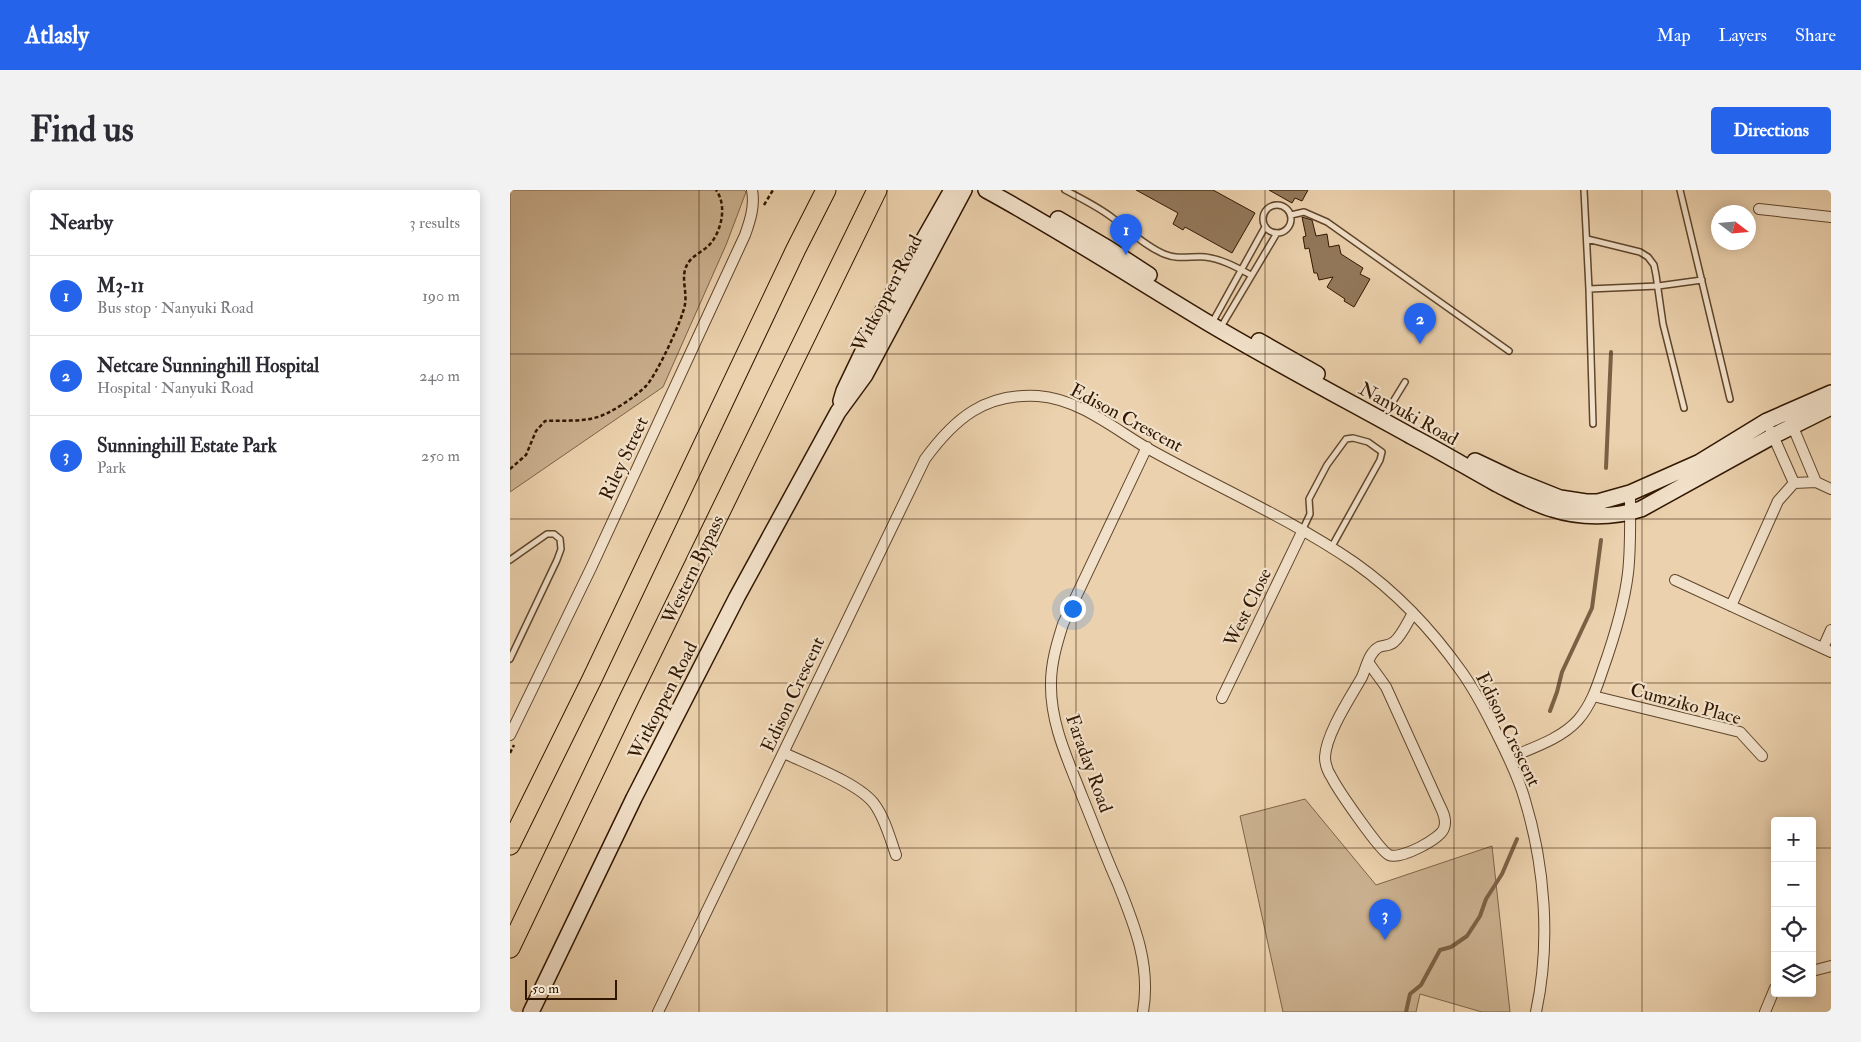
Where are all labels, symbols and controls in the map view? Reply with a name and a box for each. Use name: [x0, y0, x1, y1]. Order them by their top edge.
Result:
text: Atlasly: [25, 20, 89, 51]
text: Map: [1657, 24, 1691, 47]
text: Layers: [1719, 24, 1767, 47]
text: Share: [1795, 24, 1836, 47]
button: Directions: [1711, 107, 1831, 154]
text: Find us: [30, 108, 134, 152]
north arrow: [1711, 205, 1756, 250]
text: Nearby: [50, 209, 113, 236]
text: 3 results: [409, 213, 460, 233]
pin: 1: [1110, 214, 1142, 255]
street label: Witkoppen Road: [846, 230, 929, 357]
text: M3-11: [97, 274, 144, 298]
text: 1: [63, 286, 69, 306]
text: 190 m: [422, 286, 460, 306]
text: Bus stop · Nanyuki Road: [97, 298, 254, 318]
pin: 2: [1404, 303, 1436, 344]
text: Netcare Sunninghill Hospital: [97, 354, 319, 378]
text: 2: [62, 366, 70, 386]
text: 240 m: [419, 366, 460, 386]
street label: Nanyuki Road: [1355, 377, 1463, 451]
text: Hospital · Nanyuki Road: [97, 378, 254, 398]
street label: Edison Crescent: [1066, 378, 1187, 458]
street label: Riley Street: [594, 413, 654, 504]
text: Sunninghill Estate Park: [97, 434, 277, 458]
text: 3: [63, 446, 69, 466]
text: 250 m: [421, 446, 460, 466]
text: Park: [97, 458, 126, 478]
street label: Western Bypass: [656, 511, 730, 629]
street label: West Close: [1218, 564, 1277, 652]
your location: [1060, 596, 1086, 622]
street label: Edison Crescent: [756, 633, 830, 756]
street label: Witkoppen Road: [622, 637, 704, 765]
street label: Edison Crescent: [1470, 668, 1546, 791]
street label: Cumziko Place: [1628, 678, 1744, 730]
street label: Faraday Road: [1060, 711, 1118, 817]
map controls: [1771, 817, 1816, 997]
button: +: [1771, 817, 1816, 862]
button: −: [1771, 862, 1816, 907]
pin: 3: [1369, 899, 1401, 940]
button: locate: [1771, 907, 1816, 952]
button: layers: [1771, 952, 1816, 997]
scale bar: [525, 977, 618, 1000]
text: 50 m: [532, 980, 559, 997]

